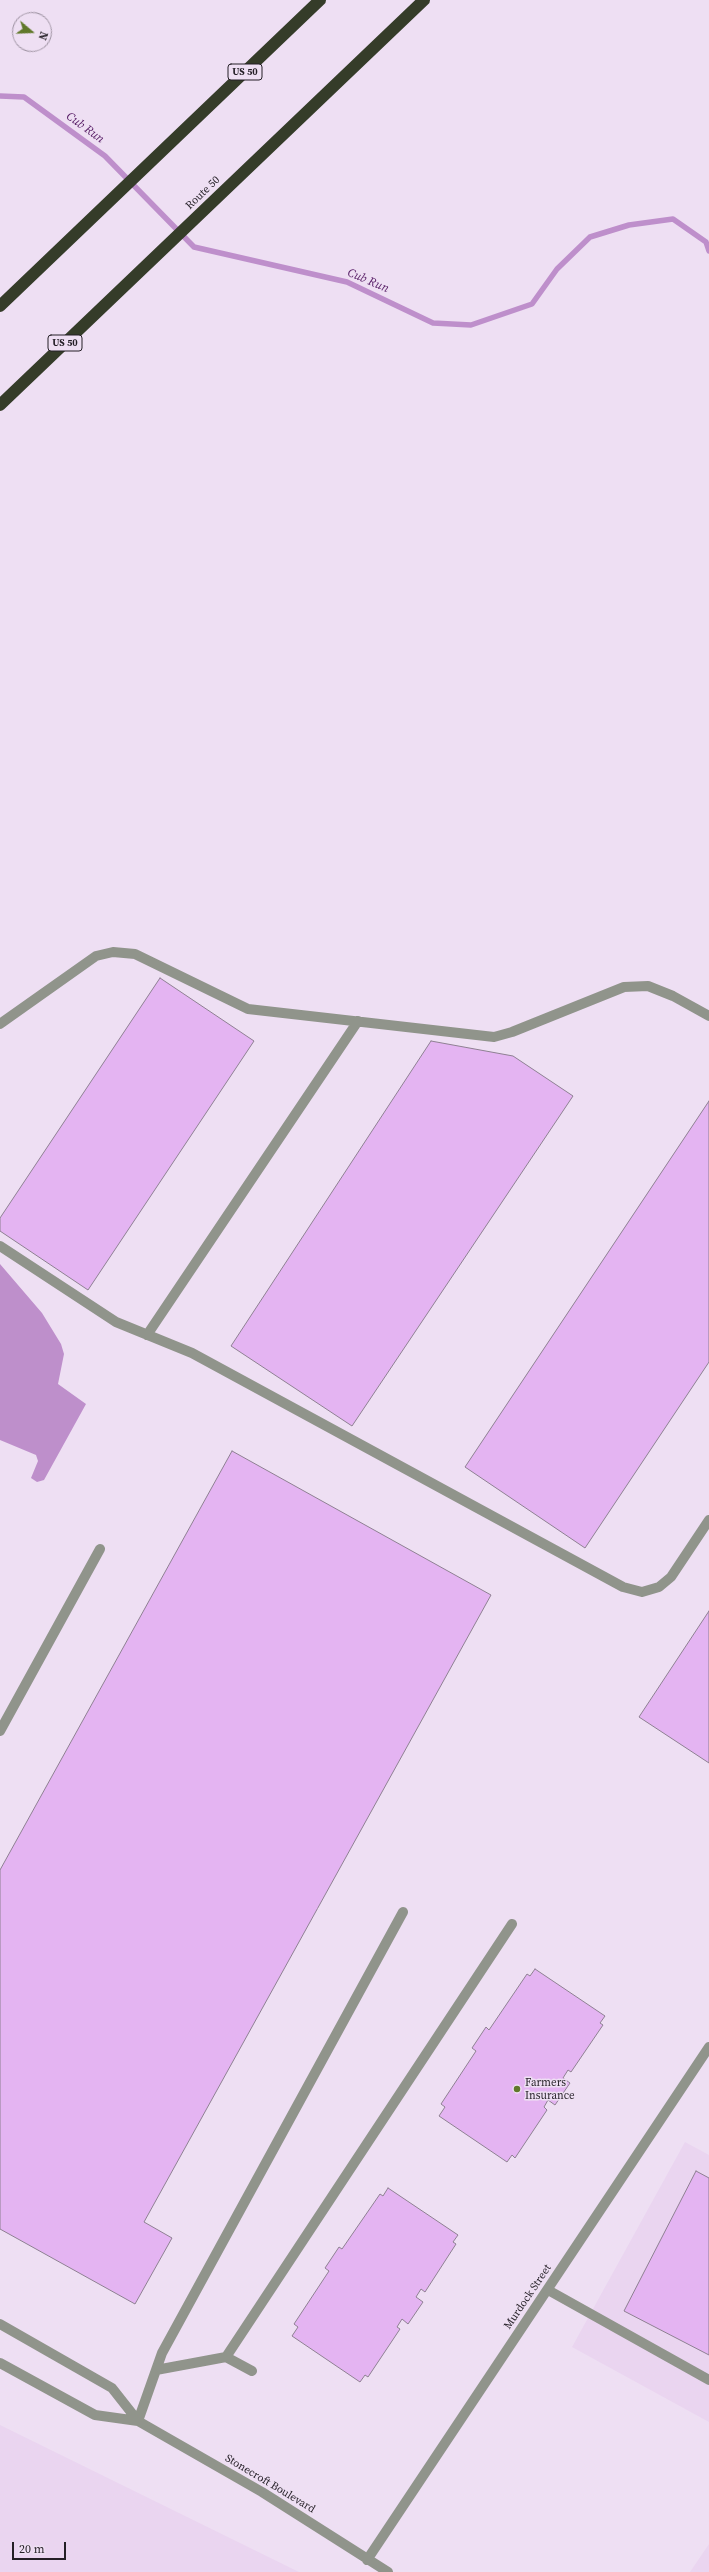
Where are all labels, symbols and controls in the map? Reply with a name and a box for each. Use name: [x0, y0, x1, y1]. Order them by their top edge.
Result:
north arrow: [12, 12, 52, 52]
text: N: [34, 30, 51, 42]
road number: US 50: [228, 64, 262, 80]
water label: Cub Run: [63, 109, 107, 147]
street label: Route 50: [183, 174, 223, 212]
water label: Cub Run: [345, 266, 391, 296]
road number: US 50: [48, 335, 82, 351]
place label: Farmers Insurance: [525, 2076, 575, 2102]
marker: Farmers Insurance: [512, 2084, 522, 2094]
street label: Murdock Street: [502, 2262, 554, 2332]
street label: Stonecroft Boulevard: [223, 2452, 317, 2516]
scale bar: [14, 2534, 68, 2560]
text: 20 m: [19, 2541, 45, 2557]

